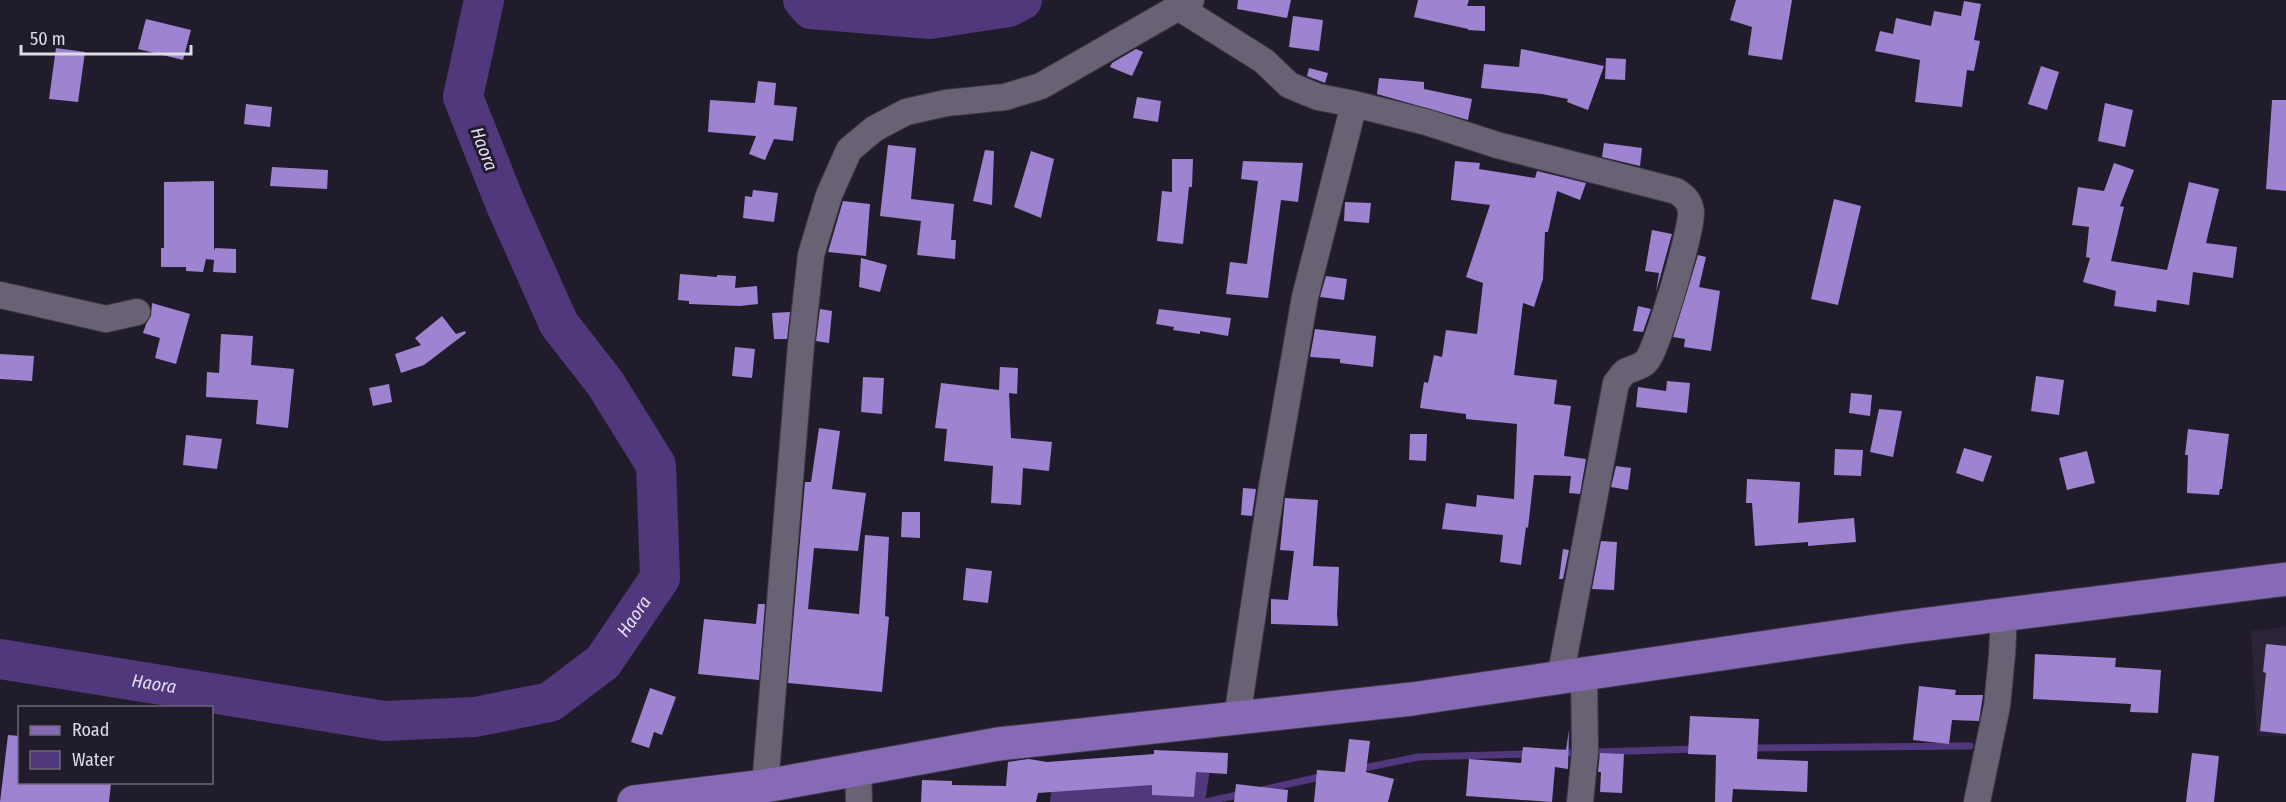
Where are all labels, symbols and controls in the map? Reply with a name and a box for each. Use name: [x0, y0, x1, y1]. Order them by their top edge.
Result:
scale bar: [21, 18, 190, 56]
text: 50 m: [30, 28, 66, 50]
water label: Haora: [466, 124, 502, 174]
water label: Haora: [612, 592, 656, 641]
water label: Haora: [130, 669, 178, 698]
legend: [18, 706, 213, 784]
text: Road: [72, 719, 109, 741]
text: Water: [72, 749, 115, 771]

